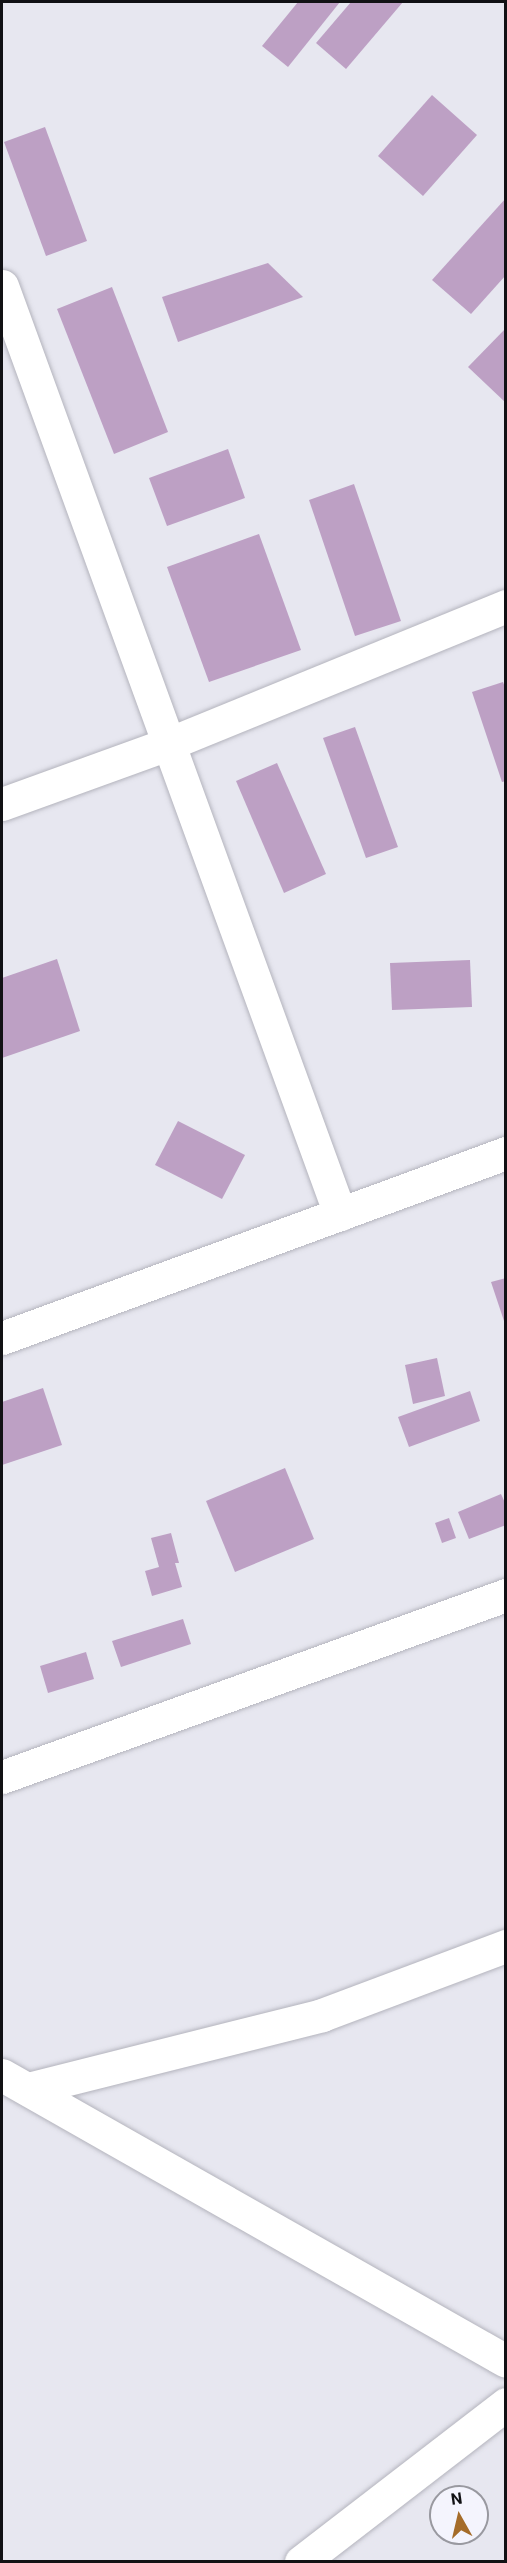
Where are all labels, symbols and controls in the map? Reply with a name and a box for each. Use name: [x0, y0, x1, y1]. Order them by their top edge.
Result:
north arrow: [429, 2485, 489, 2545]
text: N: [450, 2488, 464, 2509]

